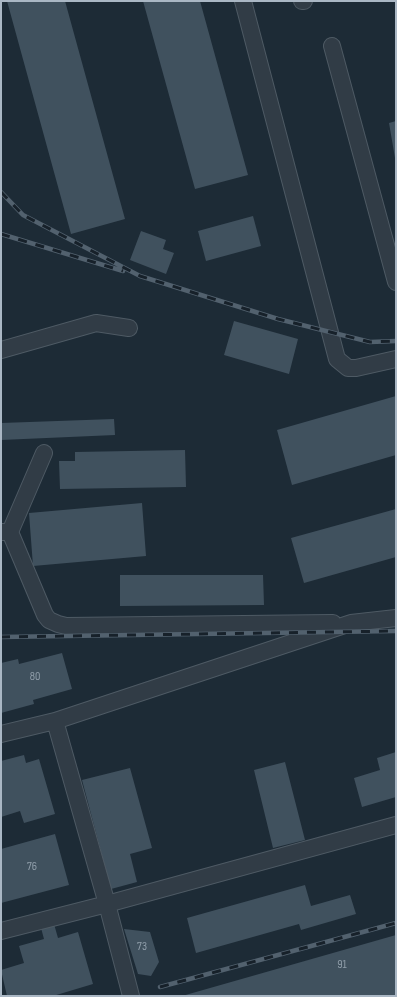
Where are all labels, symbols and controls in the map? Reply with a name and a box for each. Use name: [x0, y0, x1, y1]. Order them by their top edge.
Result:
house number: 80: [30, 670, 40, 684]
house number: 76: [27, 860, 37, 874]
house number: 73: [137, 940, 147, 954]
house number: 91: [337, 958, 347, 972]

